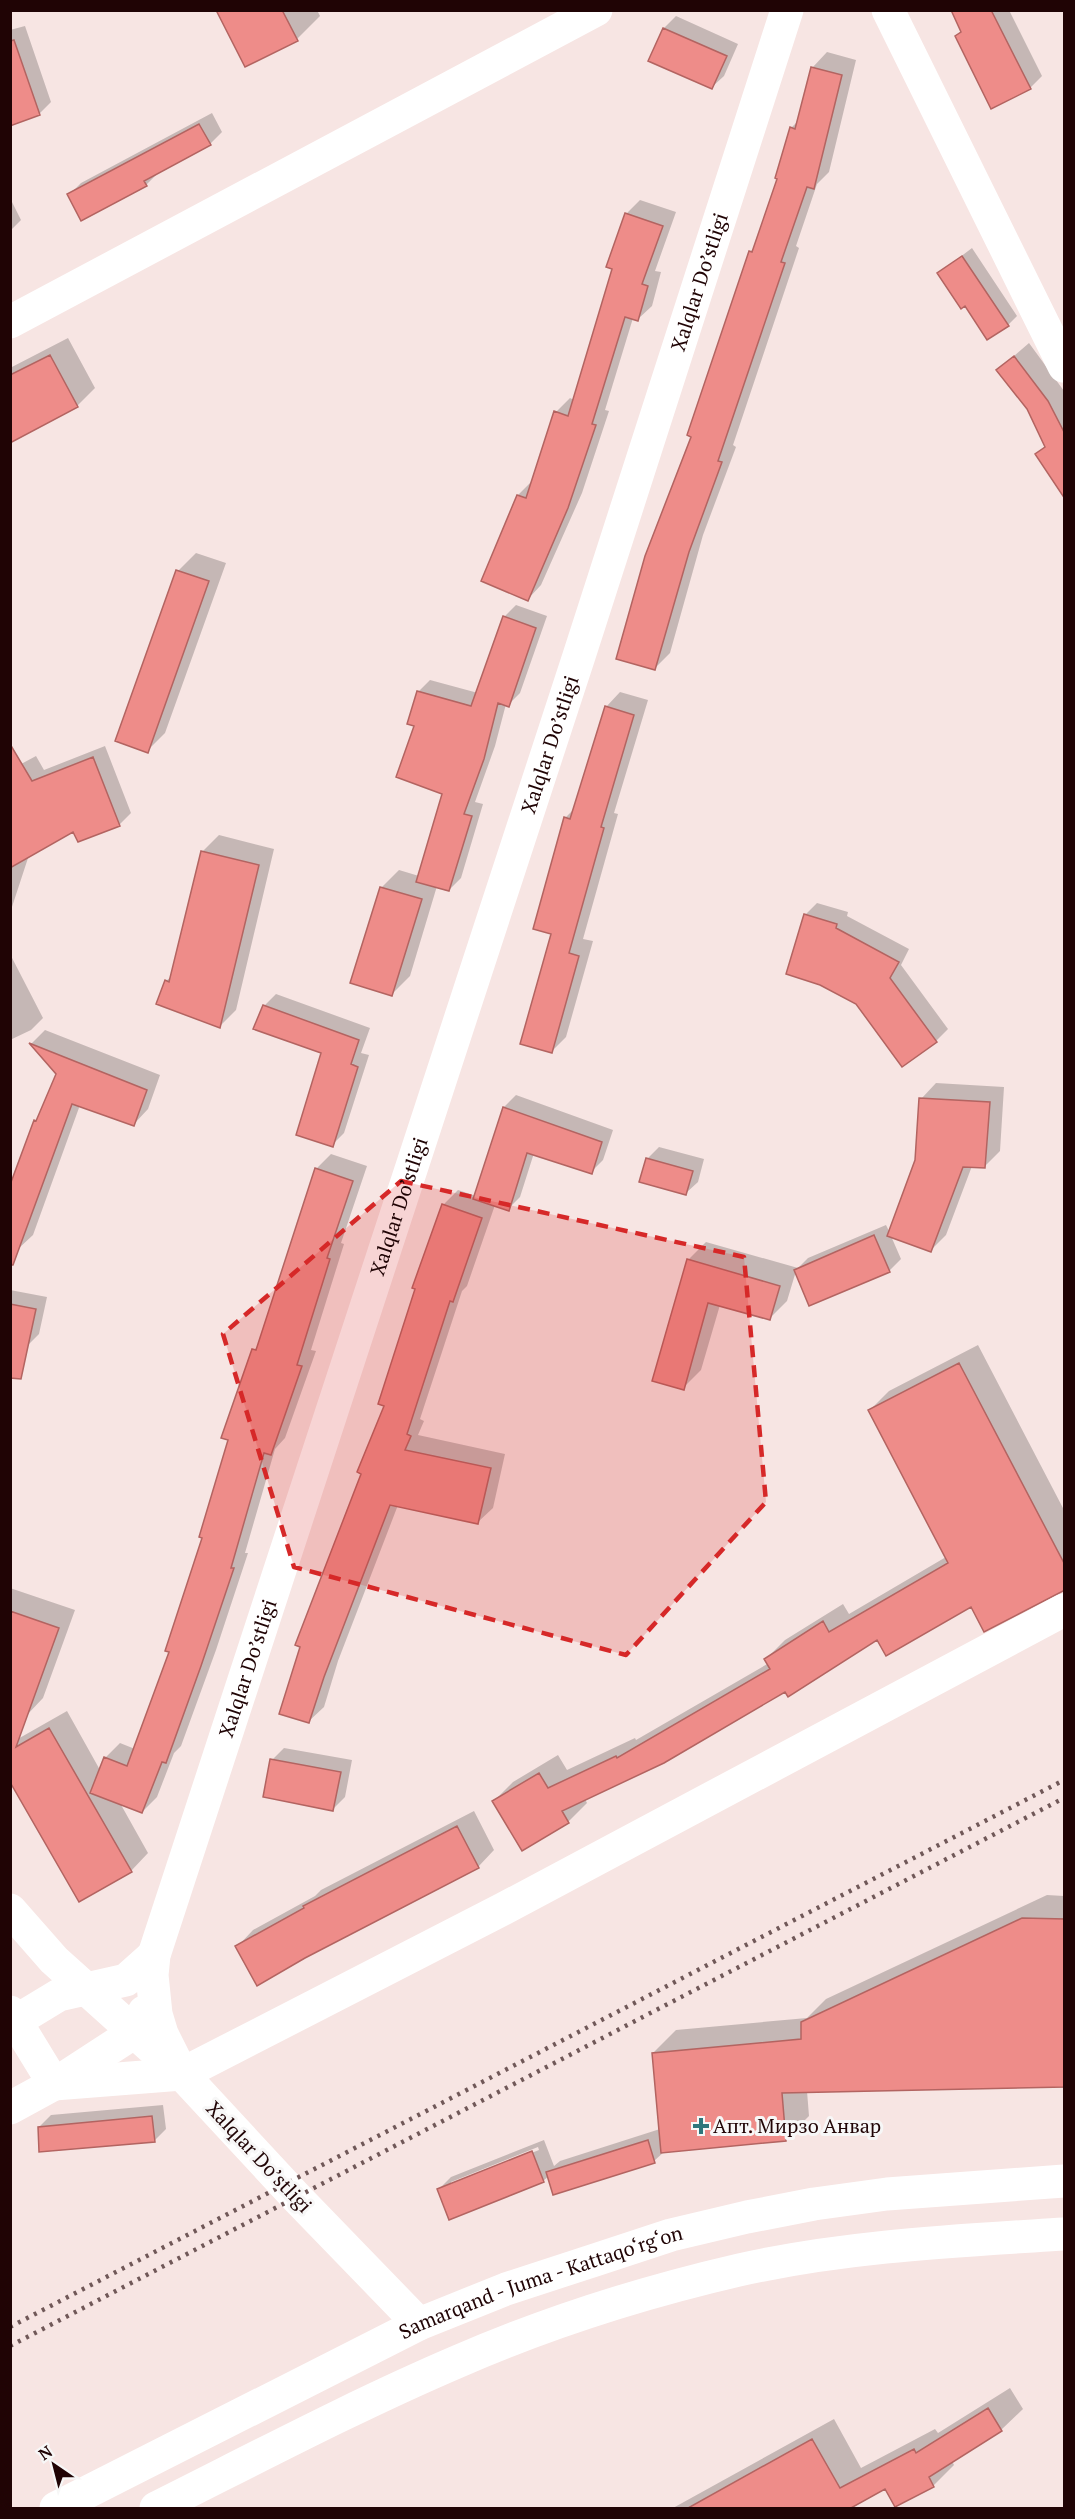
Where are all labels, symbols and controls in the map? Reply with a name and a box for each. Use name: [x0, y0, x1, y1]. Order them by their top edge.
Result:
street label: Xalqlar Do’stligi: [664, 209, 734, 354]
street label: Xalqlar Do’stligi: [514, 672, 585, 817]
street label: Xalqlar Do’stligi: [363, 1134, 434, 1279]
street label: Xalqlar Do’stligi: [212, 1596, 282, 1741]
street label: Xalqlar Do’stligi: [201, 2095, 318, 2218]
place label: Апт. Мирзо Анвар: [713, 2112, 881, 2139]
marker: Апт. Мирзо Анвар: [694, 2119, 708, 2133]
street label: Samarqand - Juma - Kattaqo‘rg‘on: [394, 2219, 685, 2345]
north arrow: [24, 2435, 84, 2495]
text: N: [34, 2440, 57, 2465]

